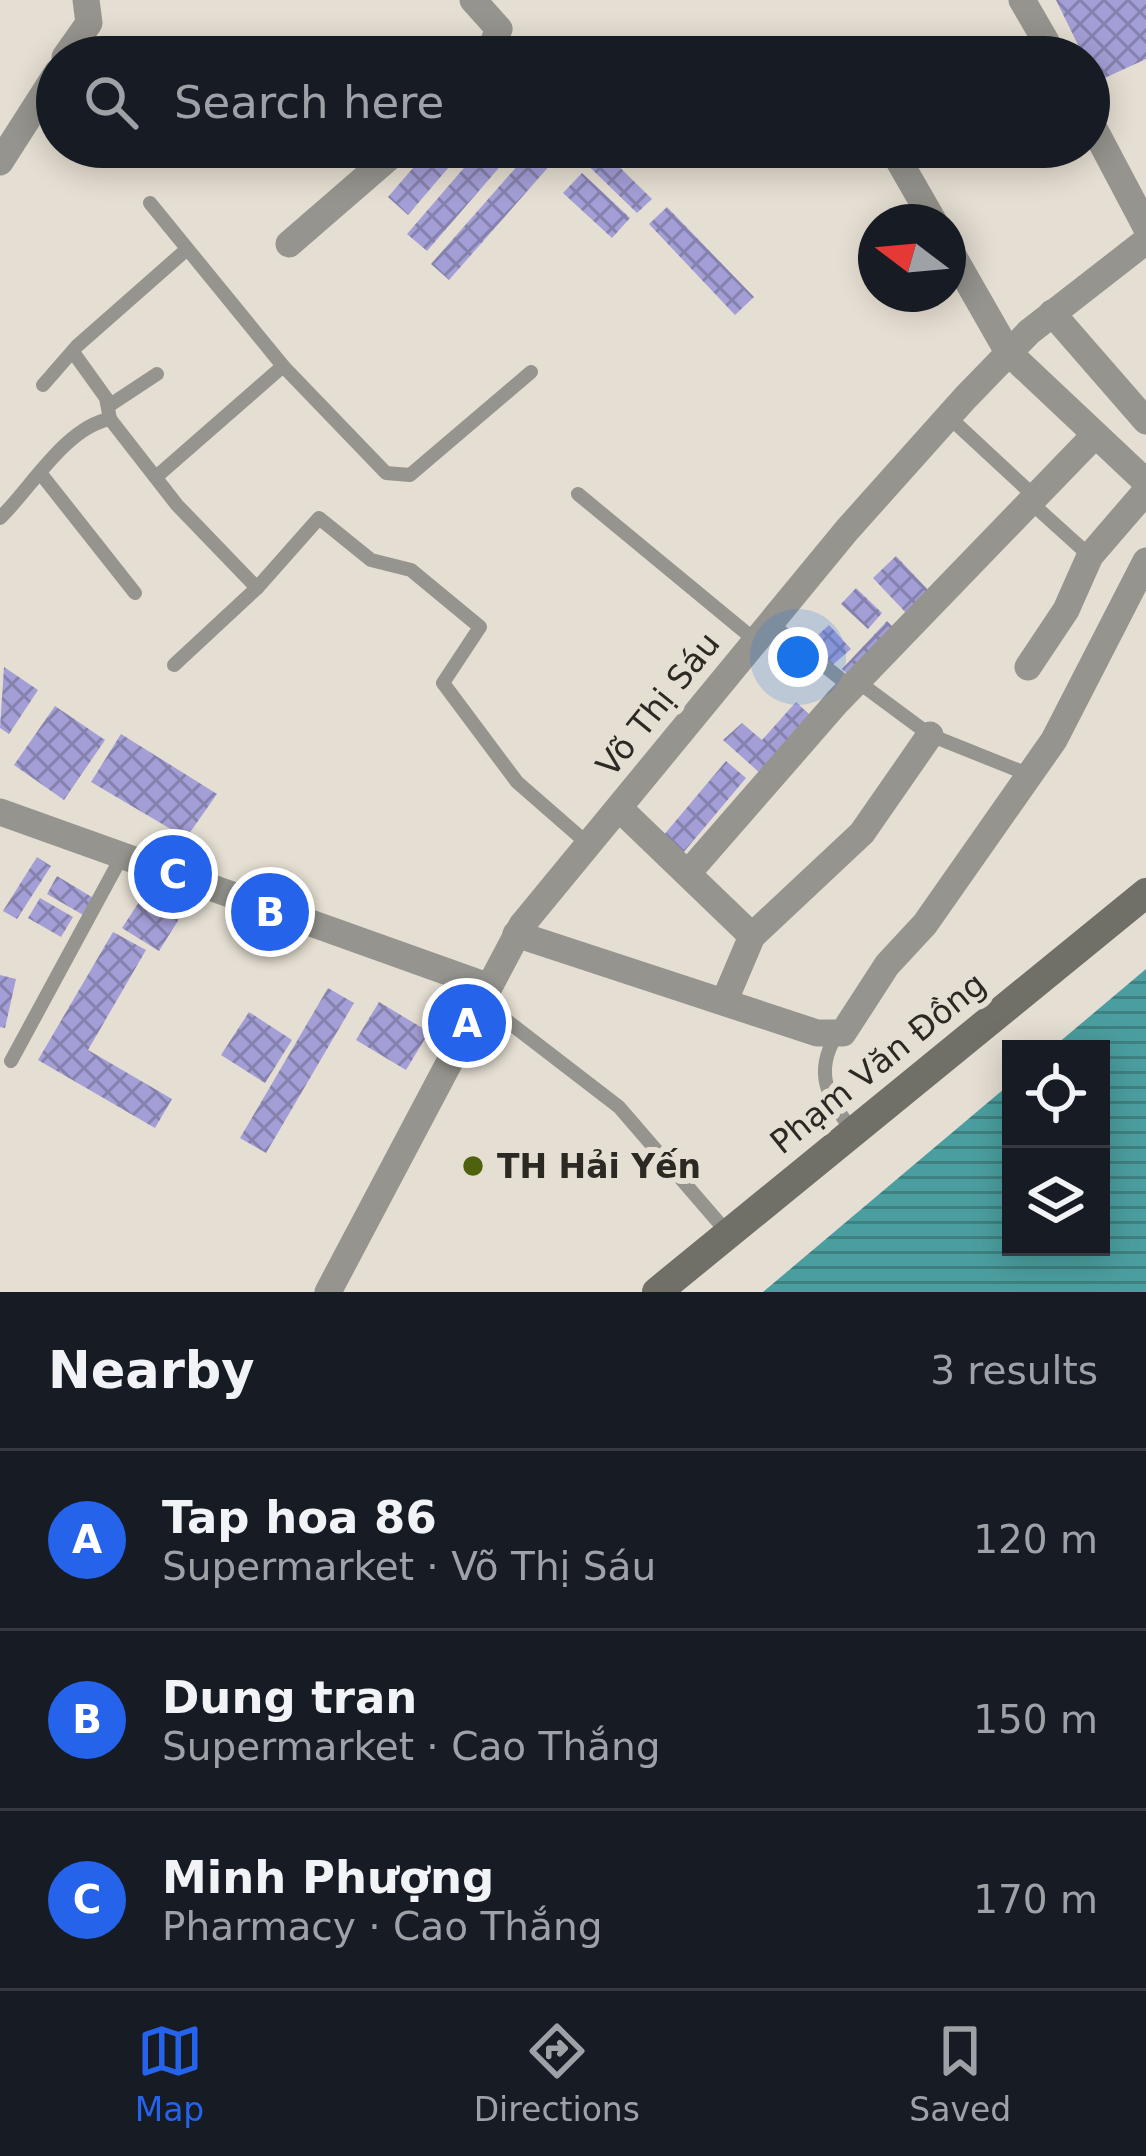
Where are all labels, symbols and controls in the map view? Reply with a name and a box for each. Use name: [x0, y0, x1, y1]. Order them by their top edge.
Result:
search box: [36, 36, 1110, 168]
icon: search: [78, 69, 144, 135]
text: Search here: [174, 76, 444, 129]
north arrow: [858, 204, 966, 312]
street label: Võ Thị Sáu: [588, 624, 728, 784]
your location: [768, 627, 828, 687]
pin: C: [134, 829, 212, 919]
pin: B: [231, 867, 309, 957]
street label: Phạm Văn Đồng: [763, 964, 993, 1162]
pin: A: [428, 978, 506, 1068]
map controls: [1002, 1040, 1110, 1256]
button: locate: [1002, 1040, 1110, 1148]
place label: TH Hải Yến: [497, 1147, 701, 1186]
button: layers: [1002, 1148, 1110, 1256]
marker: TH Hải Yến: [460, 1153, 486, 1179]
text: Nearby: [48, 1341, 255, 1400]
text: 3 results: [930, 1348, 1098, 1393]
text: Tap hoa 86: [162, 1491, 437, 1544]
text: A: [72, 1517, 102, 1562]
text: 120 m: [973, 1517, 1098, 1562]
text: Supermarket · Võ Thị Sáu: [162, 1544, 656, 1589]
text: Dung tran: [162, 1671, 417, 1724]
text: B: [72, 1697, 102, 1742]
text: 150 m: [973, 1697, 1098, 1742]
text: Supermarket · Cao Thắng: [162, 1724, 660, 1769]
text: Minh Phượng: [162, 1851, 494, 1904]
text: C: [73, 1877, 101, 1922]
text: 170 m: [973, 1877, 1098, 1922]
text: Pharmacy · Cao Thắng: [162, 1904, 602, 1949]
tab: Map: [135, 2018, 204, 2129]
tab: Directions: [474, 2018, 640, 2129]
tab: Saved: [909, 2018, 1011, 2129]

